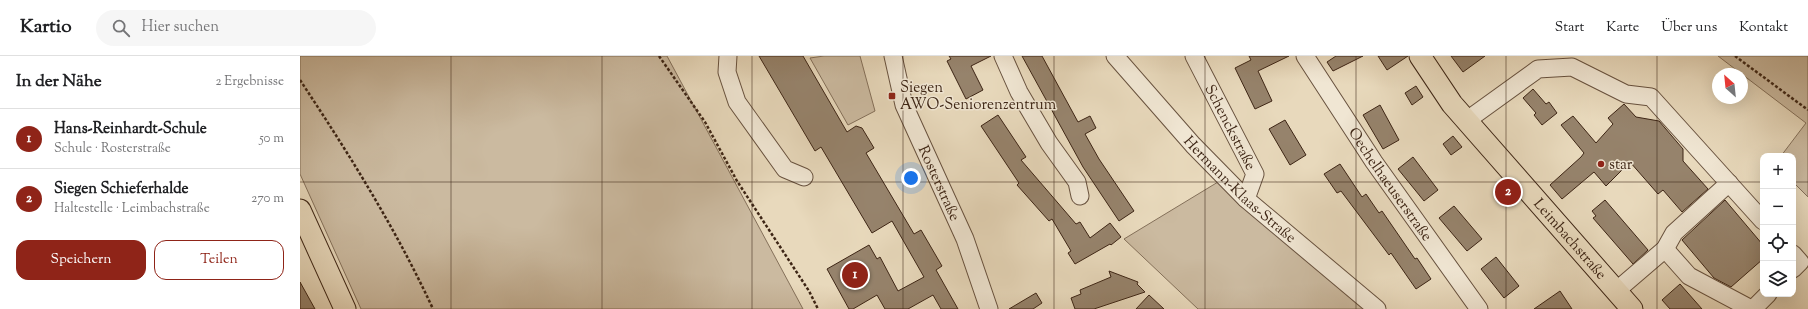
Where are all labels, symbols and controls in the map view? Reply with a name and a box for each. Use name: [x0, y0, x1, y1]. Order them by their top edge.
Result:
search box: [96, 10, 376, 46]
text: Kartio: [20, 14, 72, 41]
icon: search: [110, 17, 132, 39]
text: Hier suchen: [142, 17, 219, 38]
text: Start: [1555, 18, 1584, 38]
text: Karte: [1606, 18, 1639, 38]
text: Über uns: [1661, 18, 1717, 38]
text: Kontakt: [1739, 18, 1788, 38]
north arrow: [1712, 68, 1748, 104]
text: In der Nähe: [16, 70, 102, 94]
text: 2 Ergebnisse: [215, 73, 284, 91]
place label: Siegen AWO-Seniorenzentrum: [900, 78, 1057, 116]
street label: Schenckstraße: [1199, 81, 1260, 174]
marker: Siegen AWO-Seniorenzentrum: [887, 91, 897, 101]
text: Hans-Reinhardt-Schule: [54, 119, 207, 140]
street label: Oechelhaeuserstraße: [1342, 124, 1436, 246]
text: 1: [27, 130, 31, 148]
text: 50 m: [259, 130, 284, 148]
street label: Hermann-Klaas-Straße: [1178, 132, 1300, 249]
text: Schule · Rosterstraße: [54, 140, 171, 158]
street label: Rosterstraße: [912, 143, 964, 225]
map controls: [1760, 153, 1796, 297]
button: +: [1760, 153, 1796, 189]
place label: star: [1609, 155, 1633, 176]
marker: star: [1596, 159, 1606, 169]
your location: [901, 168, 921, 188]
pin: 2: [1495, 177, 1521, 207]
text: Siegen Schieferhalde: [54, 179, 189, 200]
button: −: [1760, 189, 1796, 225]
text: 2: [26, 190, 32, 208]
text: 270 m: [251, 190, 284, 208]
street label: Leimbachstraße: [1528, 195, 1611, 285]
text: Haltestelle · Leimbachstraße: [54, 200, 210, 218]
button: locate: [1760, 225, 1796, 261]
button: Speichern: [16, 240, 146, 280]
button: Teilen: [154, 240, 284, 280]
pin: 1: [842, 260, 868, 290]
button: layers: [1760, 261, 1796, 297]

